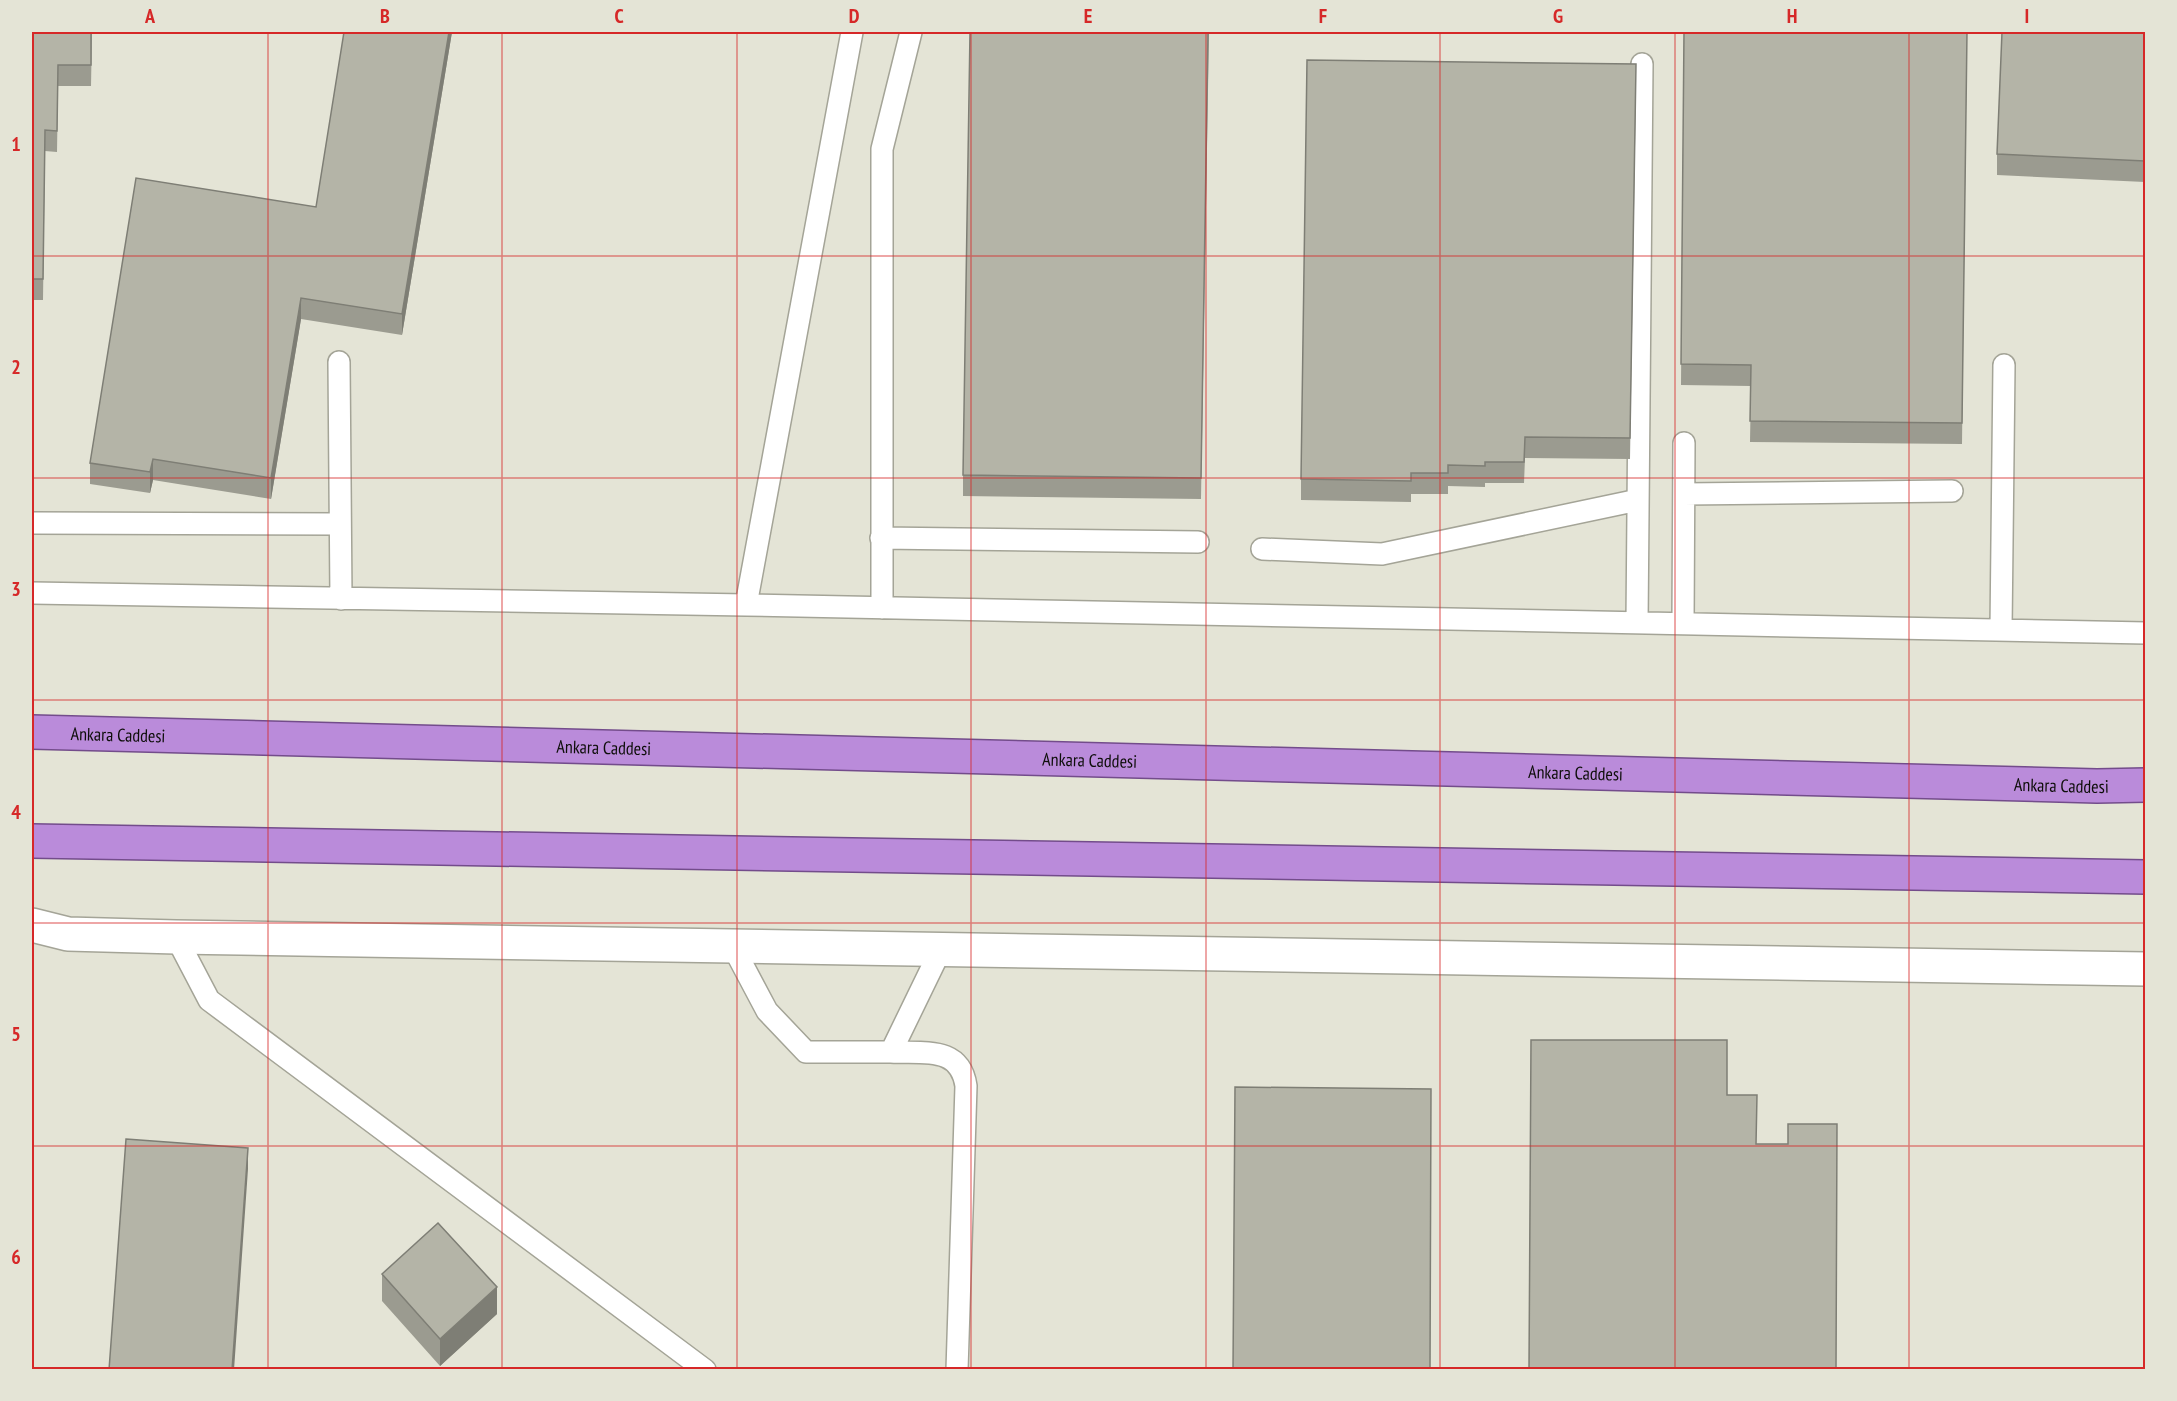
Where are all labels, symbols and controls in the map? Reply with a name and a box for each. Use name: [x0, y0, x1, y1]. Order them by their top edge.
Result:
text: A: [144, 3, 156, 29]
text: B: [380, 3, 390, 29]
text: C: [614, 3, 624, 29]
text: D: [849, 3, 860, 29]
text: E: [1084, 3, 1092, 29]
text: F: [1319, 3, 1327, 29]
text: G: [1553, 3, 1563, 29]
text: H: [1787, 3, 1797, 29]
text: I: [2025, 3, 2029, 29]
text: 1: [11, 131, 21, 157]
text: 2: [11, 354, 21, 380]
text: 3: [11, 576, 21, 602]
street label: Ankara Caddesi: [70, 722, 166, 747]
street label: Ankara Caddesi: [556, 734, 652, 760]
street label: Ankara Caddesi: [1042, 747, 1137, 772]
street label: Ankara Caddesi: [1528, 760, 1623, 785]
street label: Ankara Caddesi: [2014, 772, 2109, 798]
text: 4: [11, 799, 21, 825]
text: 5: [11, 1021, 21, 1047]
text: 6: [11, 1244, 21, 1270]

